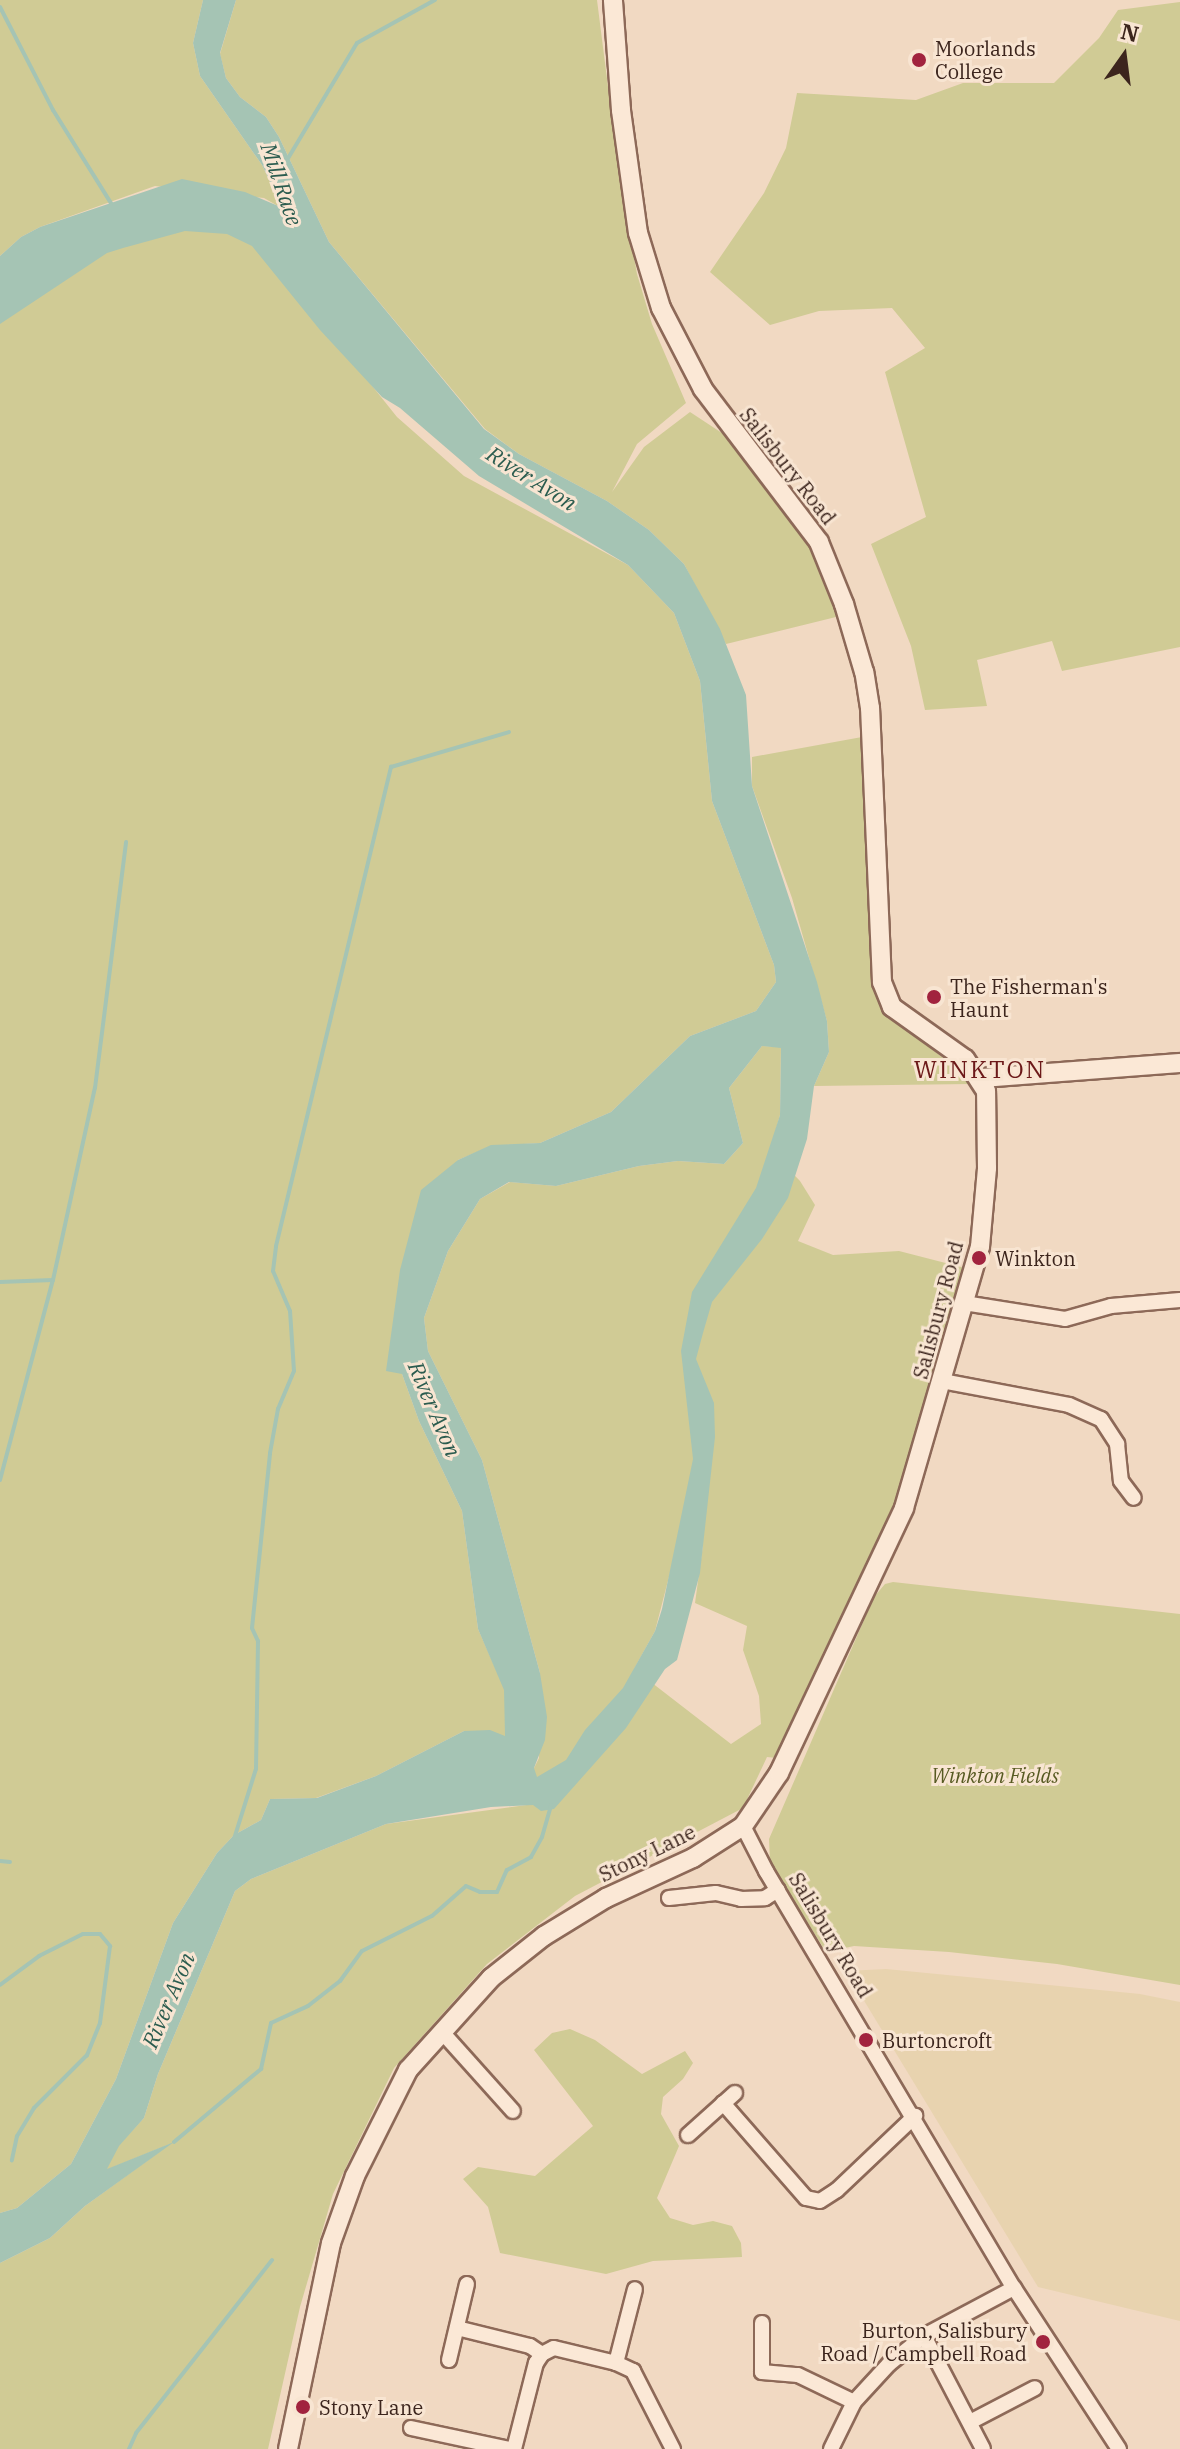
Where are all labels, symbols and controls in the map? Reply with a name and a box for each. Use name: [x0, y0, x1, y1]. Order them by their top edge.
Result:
north arrow: [1084, 16, 1164, 96]
text: N: [1118, 16, 1142, 48]
place label: Moorlands College: [935, 36, 1036, 83]
marker: Moorlands College: [910, 51, 928, 69]
water label: Mill Race: [256, 139, 308, 229]
street label: Salisbury Road: [735, 403, 841, 529]
water label: River Avon: [482, 440, 582, 516]
place label: The Fisherman's Haunt: [950, 974, 1108, 1021]
marker: The Fisherman's Haunt: [925, 988, 943, 1006]
district label: WINKTON: [914, 1056, 1046, 1084]
street label: Salisbury Road: [908, 1239, 968, 1381]
place label: Winkton: [995, 1246, 1076, 1270]
marker: Winkton: [970, 1249, 988, 1267]
water label: River Avon: [403, 1357, 467, 1461]
park label: Winkton Fields: [931, 1763, 1059, 1787]
street label: Stony Lane: [595, 1819, 699, 1887]
street label: Salisbury Road: [784, 1868, 878, 2002]
water label: River Avon: [136, 1948, 200, 2052]
place label: Burtoncroft: [882, 2028, 992, 2052]
marker: Burtoncroft: [857, 2031, 875, 2049]
place label: Burton, Salisbury Road / Campbell Road: [820, 2318, 1027, 2365]
marker: Burton, Salisbury Road / Campbell Road: [1034, 2333, 1052, 2351]
place label: Stony Lane: [319, 2395, 423, 2419]
marker: Stony Lane: [294, 2398, 312, 2416]

